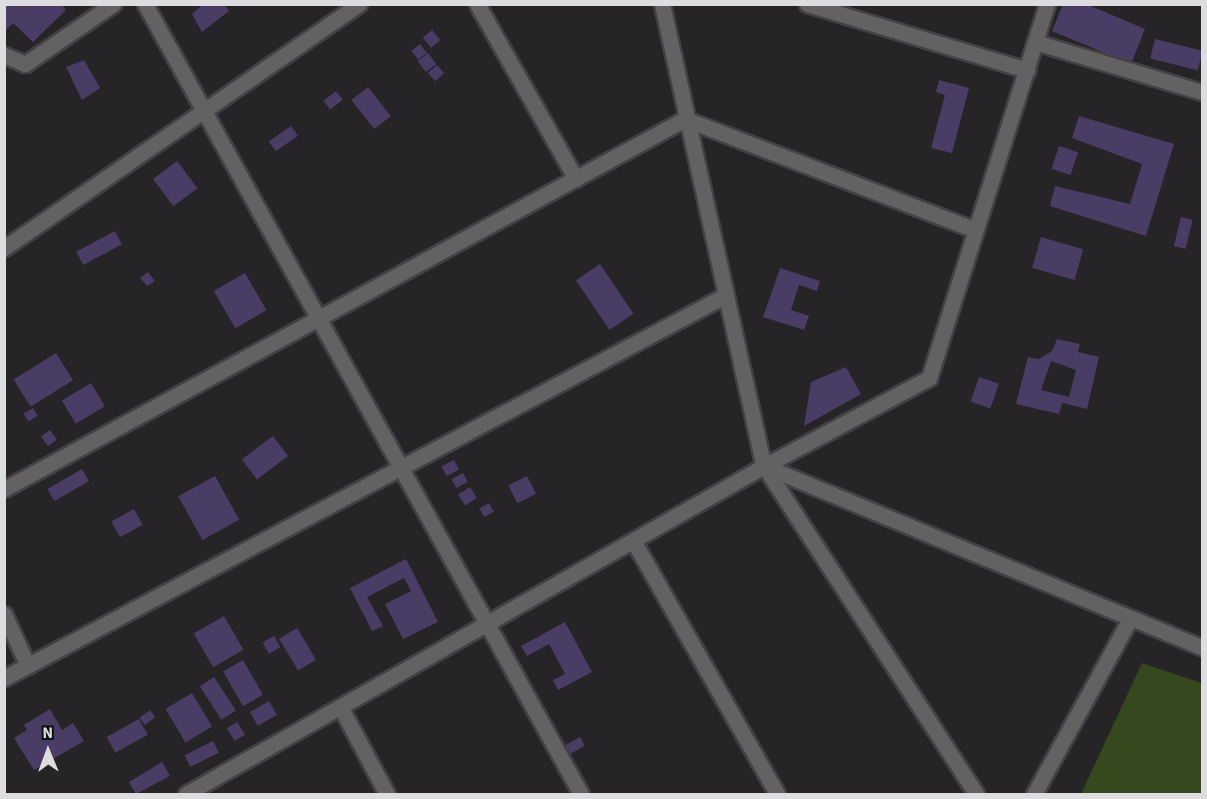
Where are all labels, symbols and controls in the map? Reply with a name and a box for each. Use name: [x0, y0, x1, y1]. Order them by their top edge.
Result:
north arrow: [18, 721, 78, 781]
text: N: [42, 722, 53, 744]

